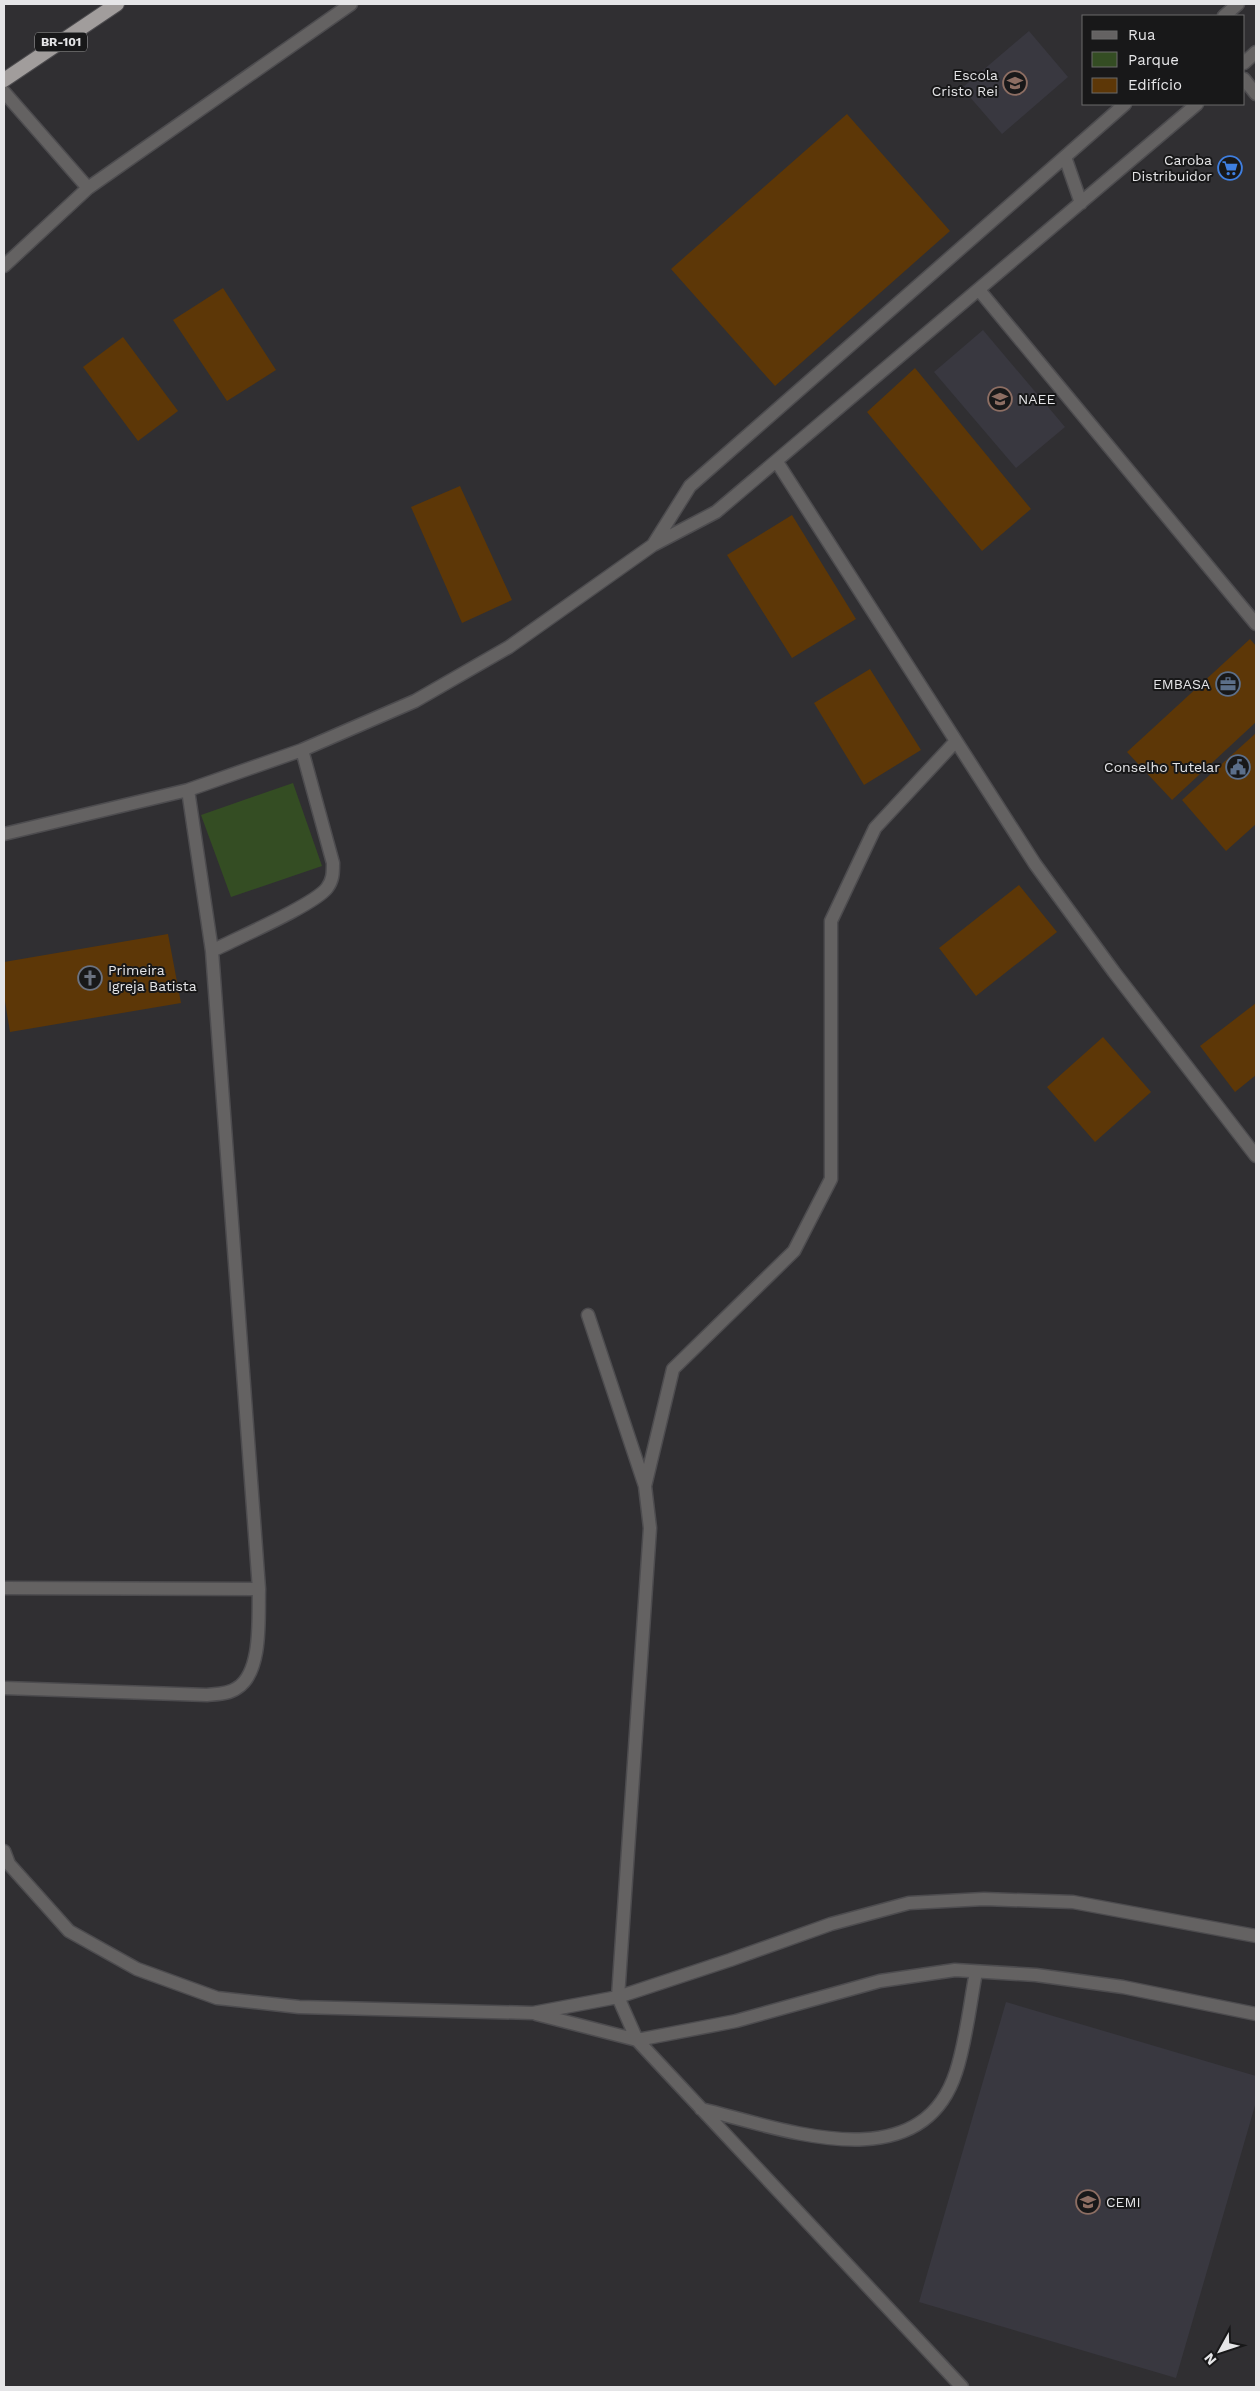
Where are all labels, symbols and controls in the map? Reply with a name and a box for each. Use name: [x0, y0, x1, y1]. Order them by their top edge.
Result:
legend: [1082, 15, 1245, 105]
text: Rua: [1128, 26, 1156, 44]
road number: BR-101: [35, 32, 87, 52]
text: Parque: [1128, 51, 1179, 69]
place label: Escola Cristo Rei: [932, 67, 998, 99]
school or university icon: Escola Cristo Rei: [1002, 70, 1028, 96]
text: Edifício: [1128, 76, 1182, 94]
place label: Caroba Distribuidor: [1132, 152, 1212, 184]
supermarket icon: Caroba Distribuidor: [1217, 155, 1243, 181]
school or university icon: NAEE: [987, 386, 1013, 412]
place label: NAEE: [1018, 391, 1055, 407]
office icon: EMBASA: [1215, 671, 1241, 697]
place label: EMBASA: [1153, 676, 1210, 692]
public building icon: Conselho Tutelar: [1225, 754, 1251, 780]
place label: Conselho Tutelar: [1104, 759, 1220, 775]
place label: Primeira Igreja Batista: [108, 962, 197, 994]
church icon: Primeira Igreja Batista: [77, 965, 103, 991]
school or university icon: CEMI: [1075, 2189, 1101, 2215]
place label: CEMI: [1106, 2194, 1141, 2210]
north arrow: [1195, 2326, 1245, 2376]
text: N: [1201, 2350, 1220, 2368]

